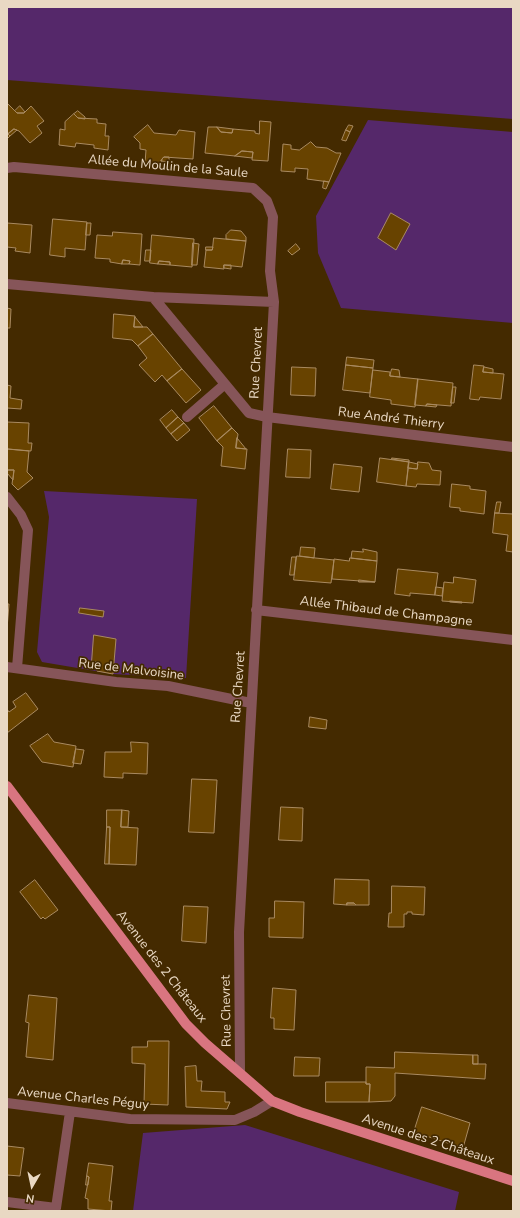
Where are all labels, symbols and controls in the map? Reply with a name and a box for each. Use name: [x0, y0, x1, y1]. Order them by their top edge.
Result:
street label: Allée du Moulin de la Saule: [87, 152, 249, 182]
street label: Rue Chevret: [247, 327, 267, 399]
street label: Rue André Thierry: [337, 405, 445, 433]
street label: Allée Thibaud de Champagne: [299, 594, 473, 630]
street label: Rue Chevret: [229, 651, 249, 723]
street label: Rue de Malvoisine: [77, 656, 185, 684]
street label: Avenue des 2 Châteaux: [112, 908, 210, 1026]
street label: Rue Chevret: [219, 975, 235, 1047]
street label: Avenue Charles Péguy: [17, 1084, 149, 1114]
street label: Avenue des 2 Châteaux: [360, 1111, 496, 1169]
north arrow: [12, 1166, 52, 1206]
text: N: [25, 1190, 35, 1206]

